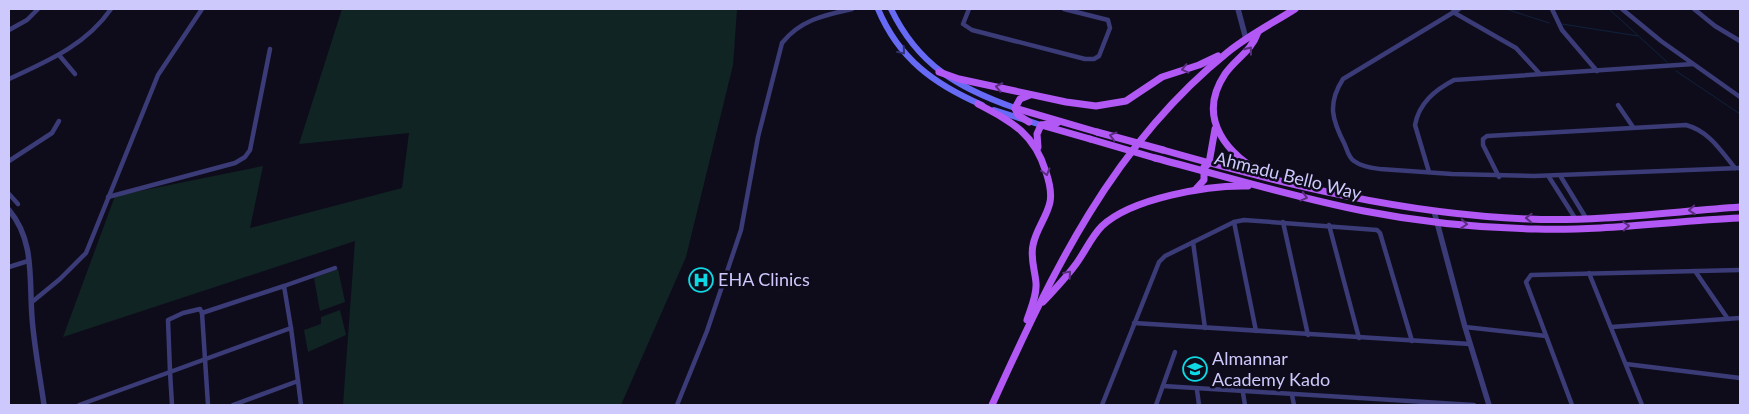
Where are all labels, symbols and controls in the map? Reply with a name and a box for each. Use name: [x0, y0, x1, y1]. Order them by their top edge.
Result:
one-way arrow: [896, 45, 905, 54]
one-way arrow: [1243, 46, 1252, 56]
one-way arrow: [1181, 63, 1190, 74]
one-way arrow: [994, 83, 1003, 93]
one-way arrow: [1109, 132, 1117, 142]
street label: Ahmadu Bello Way: [1213, 146, 1365, 204]
one-way arrow: [1041, 168, 1051, 176]
one-way arrow: [1300, 191, 1309, 202]
one-way arrow: [1687, 205, 1695, 216]
one-way arrow: [1525, 213, 1533, 224]
one-way arrow: [1460, 218, 1468, 229]
one-way arrow: [1623, 221, 1631, 232]
hospital icon: EHA Clinics: [688, 267, 714, 293]
place label: EHA Clinics: [718, 268, 810, 290]
one-way arrow: [1062, 270, 1071, 279]
place label: Almannar Academy Kado: [1212, 347, 1330, 390]
school or university icon: Almannar Academy Kado: [1182, 356, 1208, 382]

